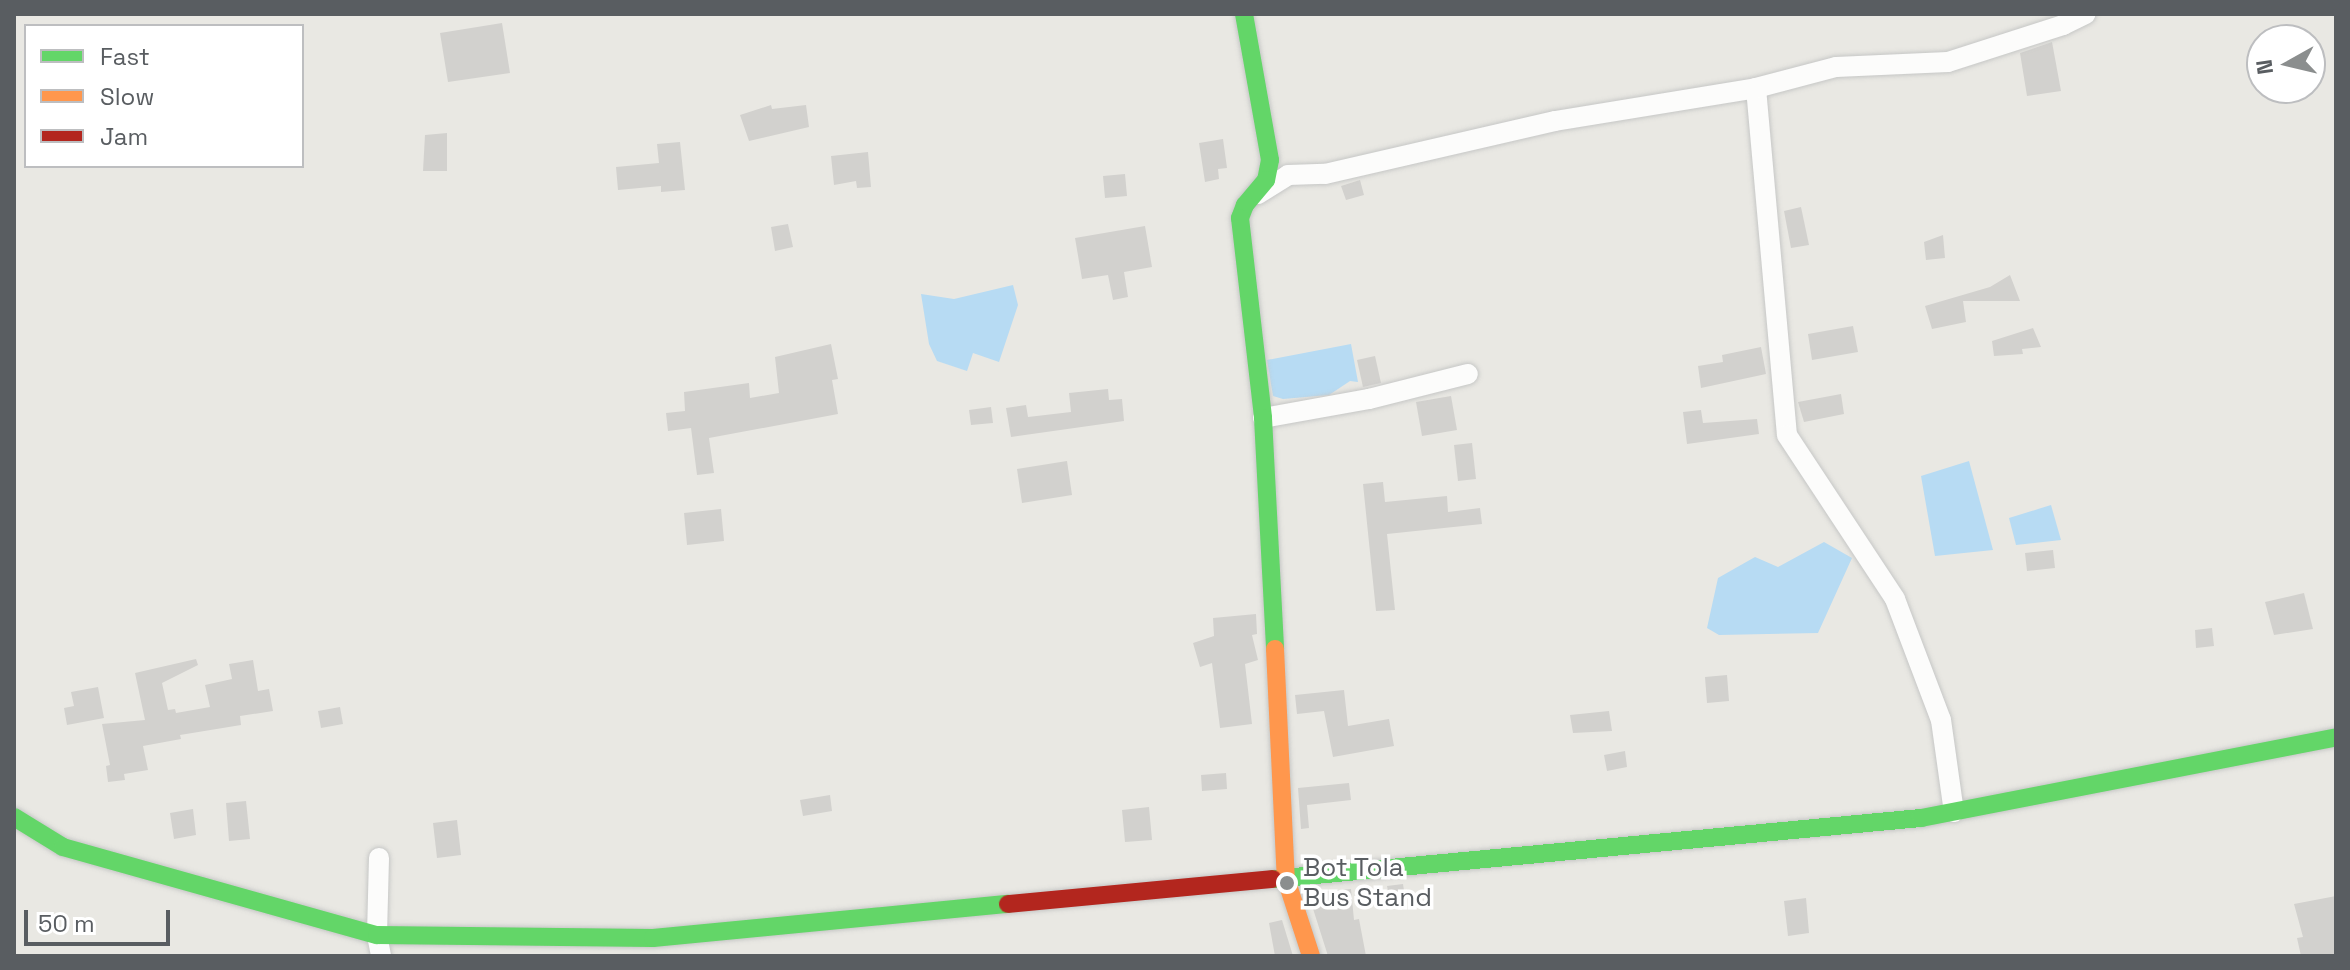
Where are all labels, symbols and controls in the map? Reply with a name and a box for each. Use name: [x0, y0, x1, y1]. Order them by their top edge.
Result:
legend: [24, 24, 304, 168]
north arrow: [2246, 24, 2326, 104]
text: Fast: [100, 41, 150, 72]
text: N: [2249, 58, 2279, 76]
text: Slow: [100, 81, 154, 112]
text: Jam: [100, 121, 148, 152]
place label: Bot Tola Bus Stand: [1303, 852, 1432, 914]
marker: Bot Tola Bus Stand: [1278, 874, 1296, 892]
scale bar: [28, 894, 174, 944]
text: 50 m: [38, 908, 95, 939]

